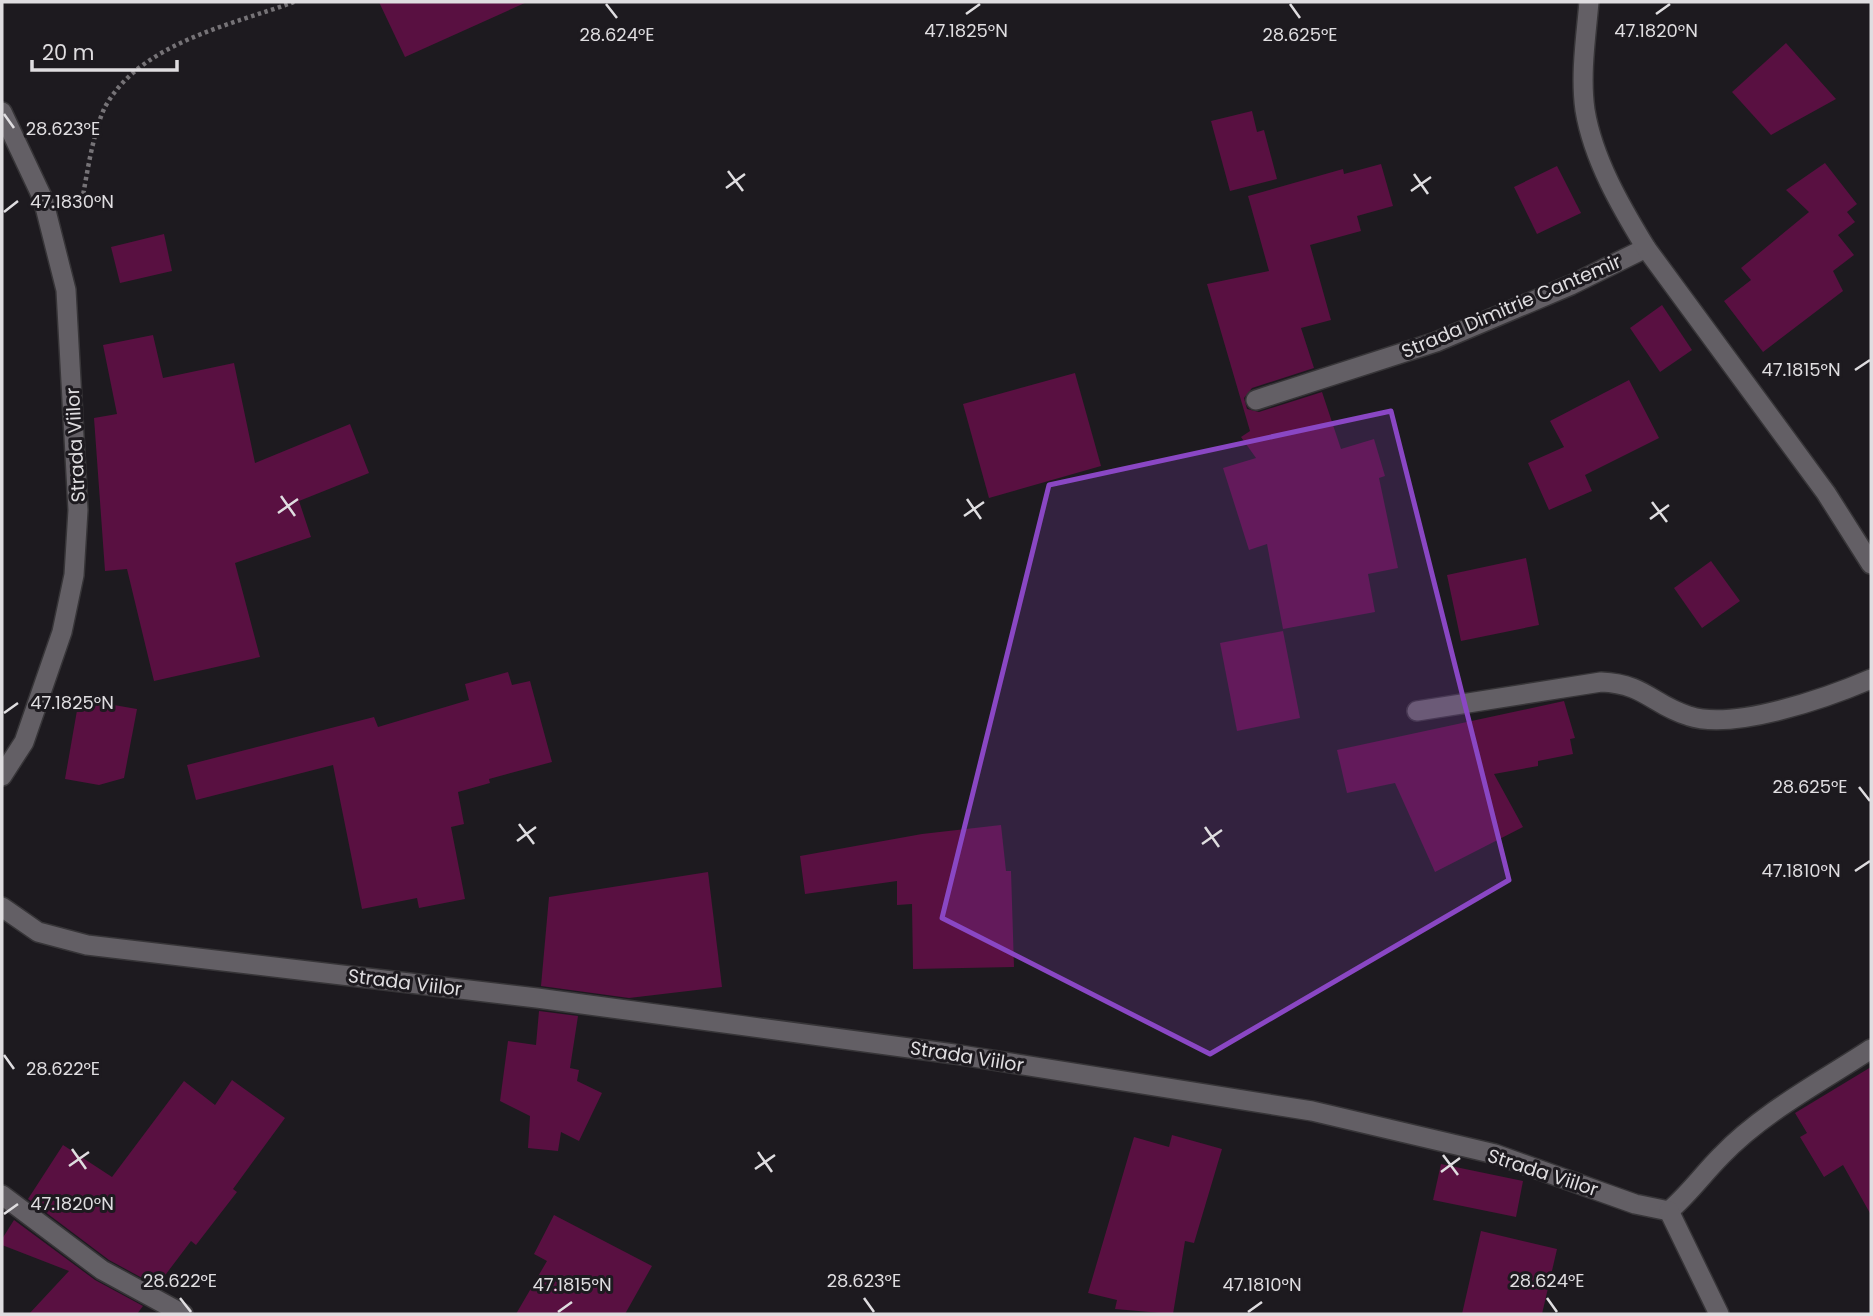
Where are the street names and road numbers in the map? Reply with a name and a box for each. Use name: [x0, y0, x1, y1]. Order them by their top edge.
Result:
street label: Strada Dimitrie Cantemir: [1397, 248, 1625, 365]
street label: Strada Viilor: [59, 387, 92, 503]
street label: Strada Viilor: [346, 962, 464, 1003]
street label: Strada Viilor: [908, 1034, 1026, 1079]
street label: Strada Viilor: [1484, 1142, 1602, 1203]

